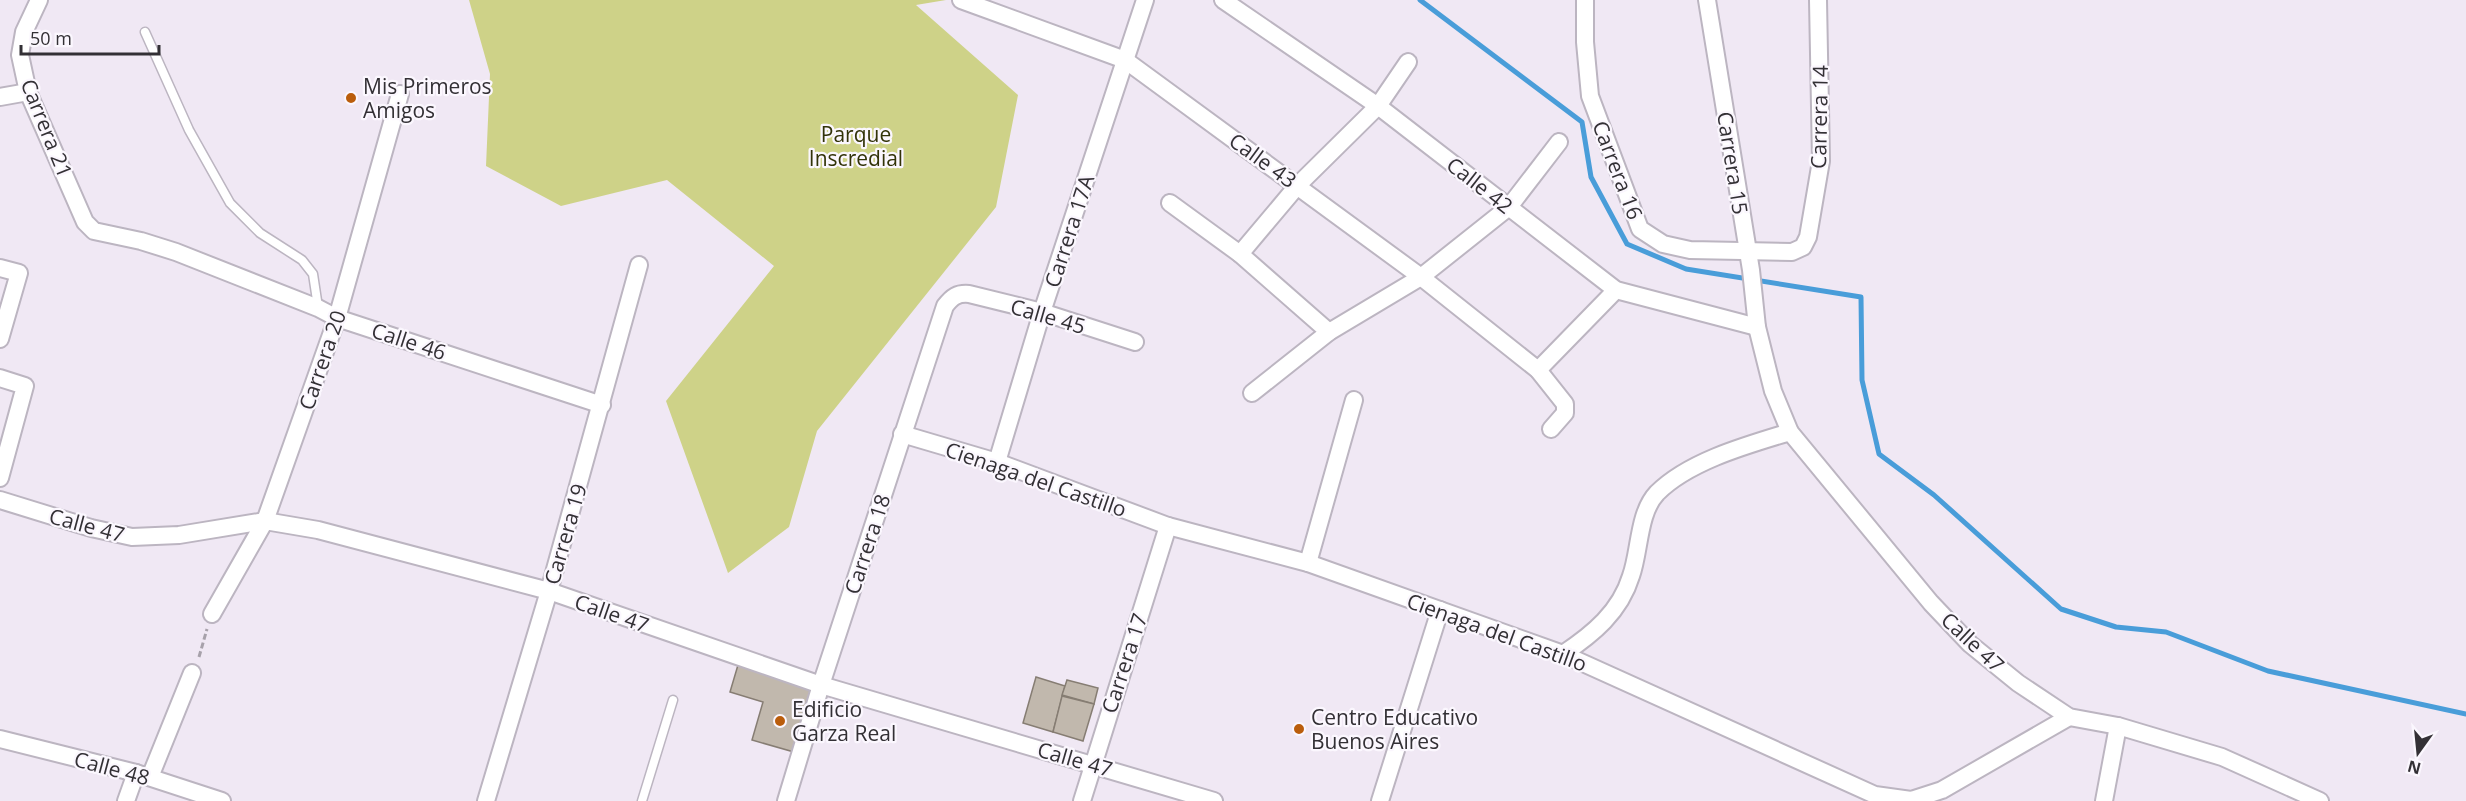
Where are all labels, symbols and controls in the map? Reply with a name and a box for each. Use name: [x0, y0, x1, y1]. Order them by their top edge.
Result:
scale bar: [21, 18, 159, 56]
text: 50 m: [30, 26, 72, 50]
street label: Carrera 14: [1804, 65, 1834, 169]
place label: Mis Primeros Amigos: [363, 72, 492, 124]
street label: Carrera 21: [15, 75, 79, 181]
marker: Mis Primeros Amigos: [344, 91, 358, 105]
street label: Carrera 15: [1711, 110, 1755, 216]
street label: Carrera 16: [1586, 117, 1650, 223]
park label: Parque Inscredial: [809, 120, 903, 172]
street label: Calle 43: [1224, 126, 1302, 194]
street label: Calle 42: [1441, 150, 1519, 220]
street label: Carrera 17A: [1038, 170, 1101, 291]
street label: Calle 45: [1007, 292, 1089, 340]
street label: Carrera 20: [292, 306, 352, 414]
street label: Calle 46: [368, 316, 450, 366]
street label: Cienaga del Castillo: [942, 435, 1130, 523]
street label: Carrera 19: [537, 480, 593, 588]
street label: Carrera 18: [838, 490, 896, 598]
street label: Calle 47: [46, 502, 128, 548]
street label: Cienaga del Castillo: [1403, 586, 1591, 678]
street label: Calle 47: [571, 587, 653, 639]
street label: Calle 47: [1935, 606, 2011, 678]
street label: Carrera 17: [1095, 609, 1153, 717]
place label: Edificio Garza Real: [792, 695, 896, 747]
place label: Centro Educativo Buenos Aires: [1311, 703, 1478, 755]
marker: Edificio Garza Real: [773, 714, 787, 728]
marker: Centro Educativo Buenos Aires: [1292, 722, 1306, 736]
north arrow: [2388, 723, 2448, 783]
street label: Calle 47: [1034, 735, 1116, 783]
street label: Calle 48: [71, 745, 153, 791]
text: N: [2405, 755, 2423, 780]

